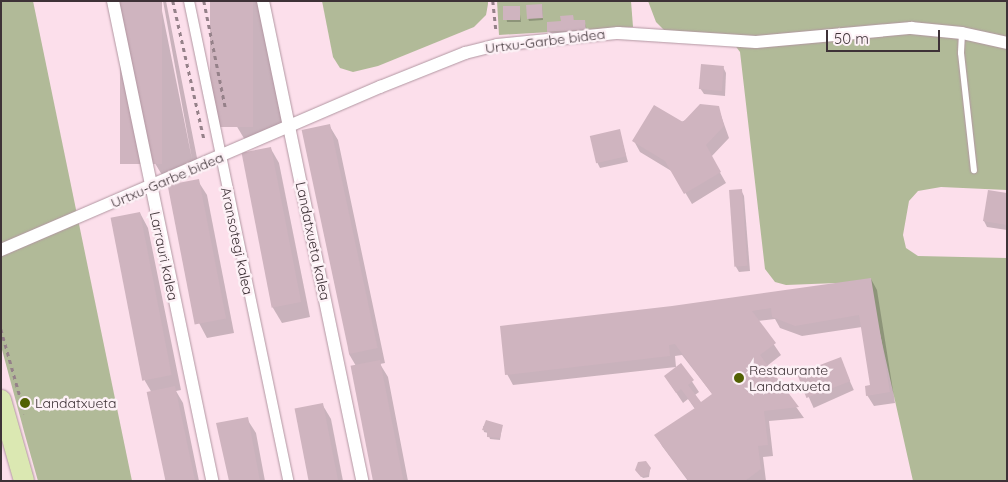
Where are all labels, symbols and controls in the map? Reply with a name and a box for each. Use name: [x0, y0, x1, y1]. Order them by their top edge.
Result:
scale bar: [828, 20, 942, 52]
street label: Urtxu-Garbe bidea: [484, 25, 606, 57]
text: 50 m: [834, 29, 869, 48]
street label: Urtxu-Garbe bidea: [108, 149, 226, 211]
street label: Landatxueta kalea: [292, 180, 334, 302]
street label: Aransotegi kalea: [217, 186, 257, 296]
street label: Larrauri kalea: [146, 210, 182, 302]
place label: Restaurante Landatxueta: [749, 362, 831, 394]
marker: Restaurante Landatxueta: [733, 372, 745, 384]
place label: Landatxueta: [35, 395, 117, 411]
marker: Landatxueta: [19, 397, 31, 409]

